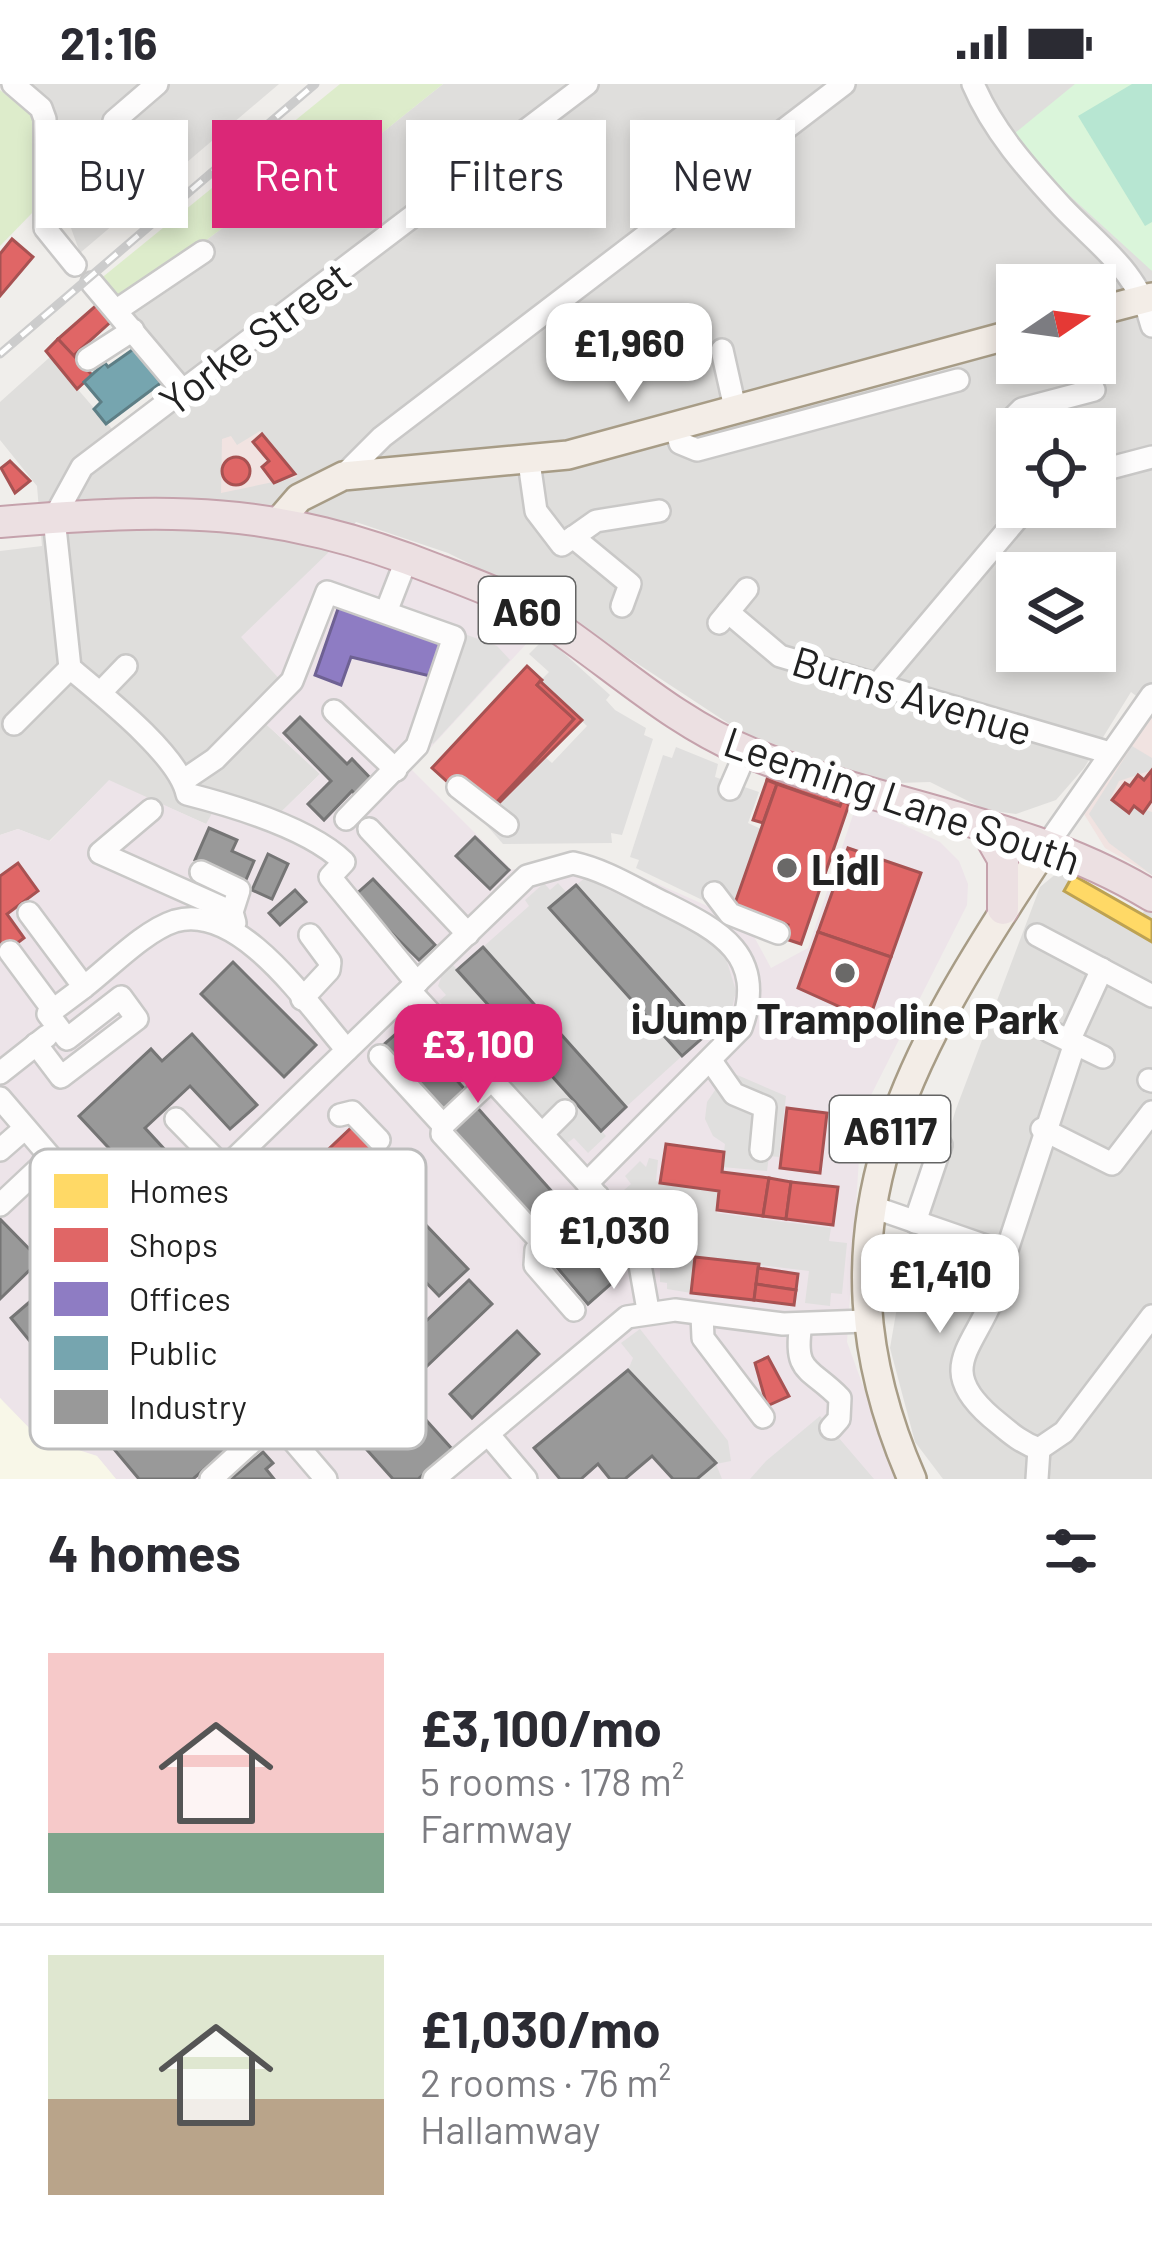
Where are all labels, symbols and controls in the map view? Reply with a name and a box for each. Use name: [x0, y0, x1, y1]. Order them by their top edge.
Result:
text: 21:16: [60, 15, 157, 69]
chip: Buy: [36, 120, 188, 228]
chip: Rent: [212, 120, 382, 228]
chip: Filters: [406, 120, 606, 228]
chip: New: [630, 120, 795, 228]
street label: Yorke Street: [149, 249, 359, 425]
north arrow: [996, 264, 1116, 384]
map controls: [996, 264, 1116, 672]
pin: £1,960: [531, 303, 727, 405]
text: £1,960: [573, 318, 685, 365]
button: locate: [996, 408, 1116, 528]
button: layers: [996, 552, 1116, 672]
road number: A60: [479, 577, 575, 643]
street label: Burns Avenue: [787, 634, 1039, 754]
street label: Leeming Lane South: [718, 714, 1088, 884]
place label: Lidl: [811, 843, 880, 893]
marker: Lidl: [774, 855, 800, 881]
marker: iJump Trampoline Park: [832, 960, 858, 986]
place label: iJump Trampoline Park: [631, 992, 1059, 1042]
pin: £3,100: [380, 1004, 576, 1106]
text: £3,100: [421, 1019, 535, 1066]
road number: A6117: [830, 1096, 950, 1162]
legend: [30, 1149, 426, 1449]
text: Homes: [129, 1170, 229, 1210]
pin: £1,030: [516, 1190, 712, 1292]
text: £1,030: [558, 1205, 670, 1252]
text: Shops: [129, 1224, 218, 1264]
pin: £1,410: [842, 1234, 1038, 1336]
text: £1,410: [888, 1249, 992, 1296]
text: Offices: [129, 1278, 231, 1318]
text: Public: [129, 1332, 217, 1372]
text: Industry: [129, 1386, 247, 1426]
icon: filters: [1038, 1518, 1104, 1584]
text: 4 homes: [48, 1521, 241, 1582]
text: £3,100/mo: [420, 1696, 662, 1757]
icon: home: [144, 1701, 288, 1845]
text: 5 rooms · 178 m²: [420, 1757, 684, 1804]
text: Farmway: [420, 1804, 572, 1851]
text: £1,030/mo: [420, 1997, 661, 2058]
icon: home: [144, 2003, 288, 2147]
text: 2 rooms · 76 m²: [420, 2058, 671, 2105]
text: Hallamway: [420, 2105, 601, 2152]

